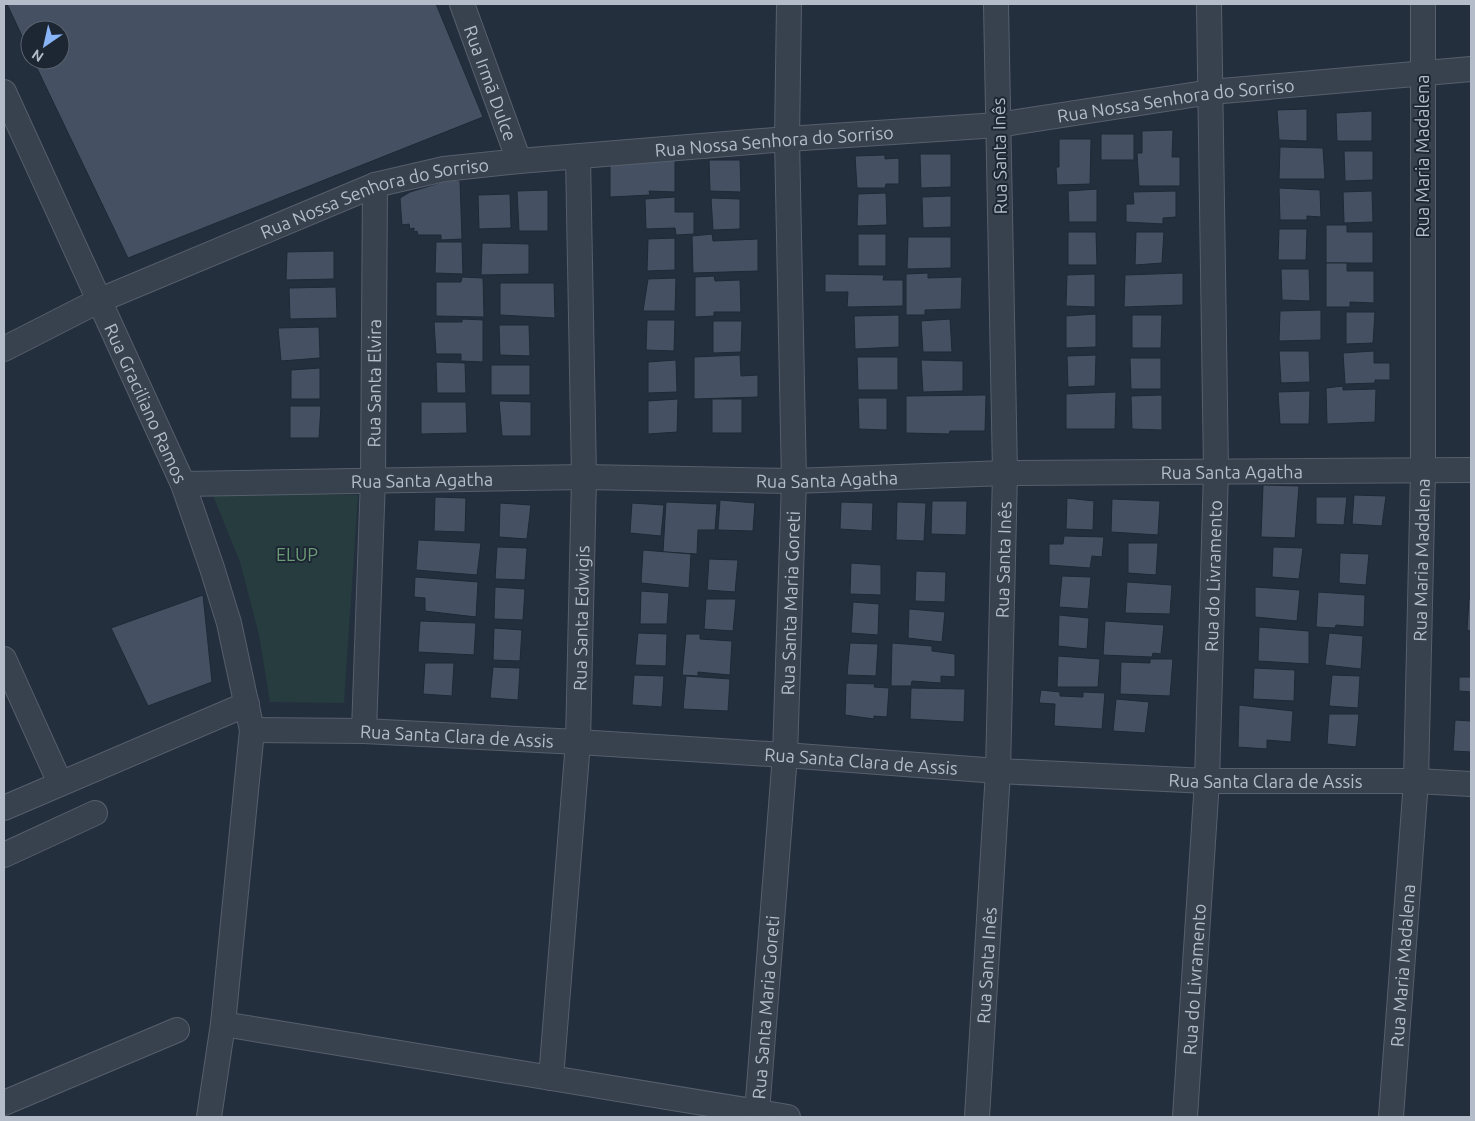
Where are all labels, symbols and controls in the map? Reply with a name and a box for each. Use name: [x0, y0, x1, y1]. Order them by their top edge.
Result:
north arrow: [20, 20, 70, 70]
street label: Rua Irmã Dulce: [461, 23, 521, 143]
text: N: [29, 46, 47, 65]
street label: Rua Maria Madalena: [1412, 74, 1432, 238]
street label: Rua Nossa Senhora do Sorriso: [1056, 75, 1295, 126]
street label: Rua Santa Inês: [988, 97, 1010, 215]
street label: Rua Nossa Senhora do Sorriso: [654, 122, 894, 160]
street label: Rua Nossa Senhora do Sorriso: [257, 154, 490, 242]
street label: Rua Santa Elvira: [363, 319, 384, 447]
street label: Rua Graciliano Ramos: [101, 320, 191, 486]
street label: Rua Santa Agatha: [1161, 461, 1303, 482]
street label: Rua Santa Agatha: [756, 467, 898, 491]
street label: Rua Santa Agatha: [351, 469, 493, 491]
street label: Rua Maria Madalena: [1409, 478, 1433, 642]
street label: Rua do Livramento: [1201, 500, 1225, 652]
street label: Rua Santa Inês: [992, 501, 1014, 618]
street label: Rua Santa Maria Goreti: [777, 511, 803, 696]
park label: ELUP: [276, 544, 318, 564]
street label: Rua Santa Edwigis: [569, 545, 592, 691]
street label: Rua Santa Clara de Assis: [360, 721, 554, 751]
street label: Rua Santa Clara de Assis: [764, 744, 959, 778]
street label: Rua Santa Clara de Assis: [1168, 769, 1363, 791]
street label: Rua Maria Madalena: [1386, 883, 1418, 1048]
street label: Rua do Livramento: [1179, 903, 1209, 1056]
street label: Rua Santa Inês: [973, 906, 1000, 1024]
street label: Rua Santa Maria Goreti: [748, 915, 782, 1100]

